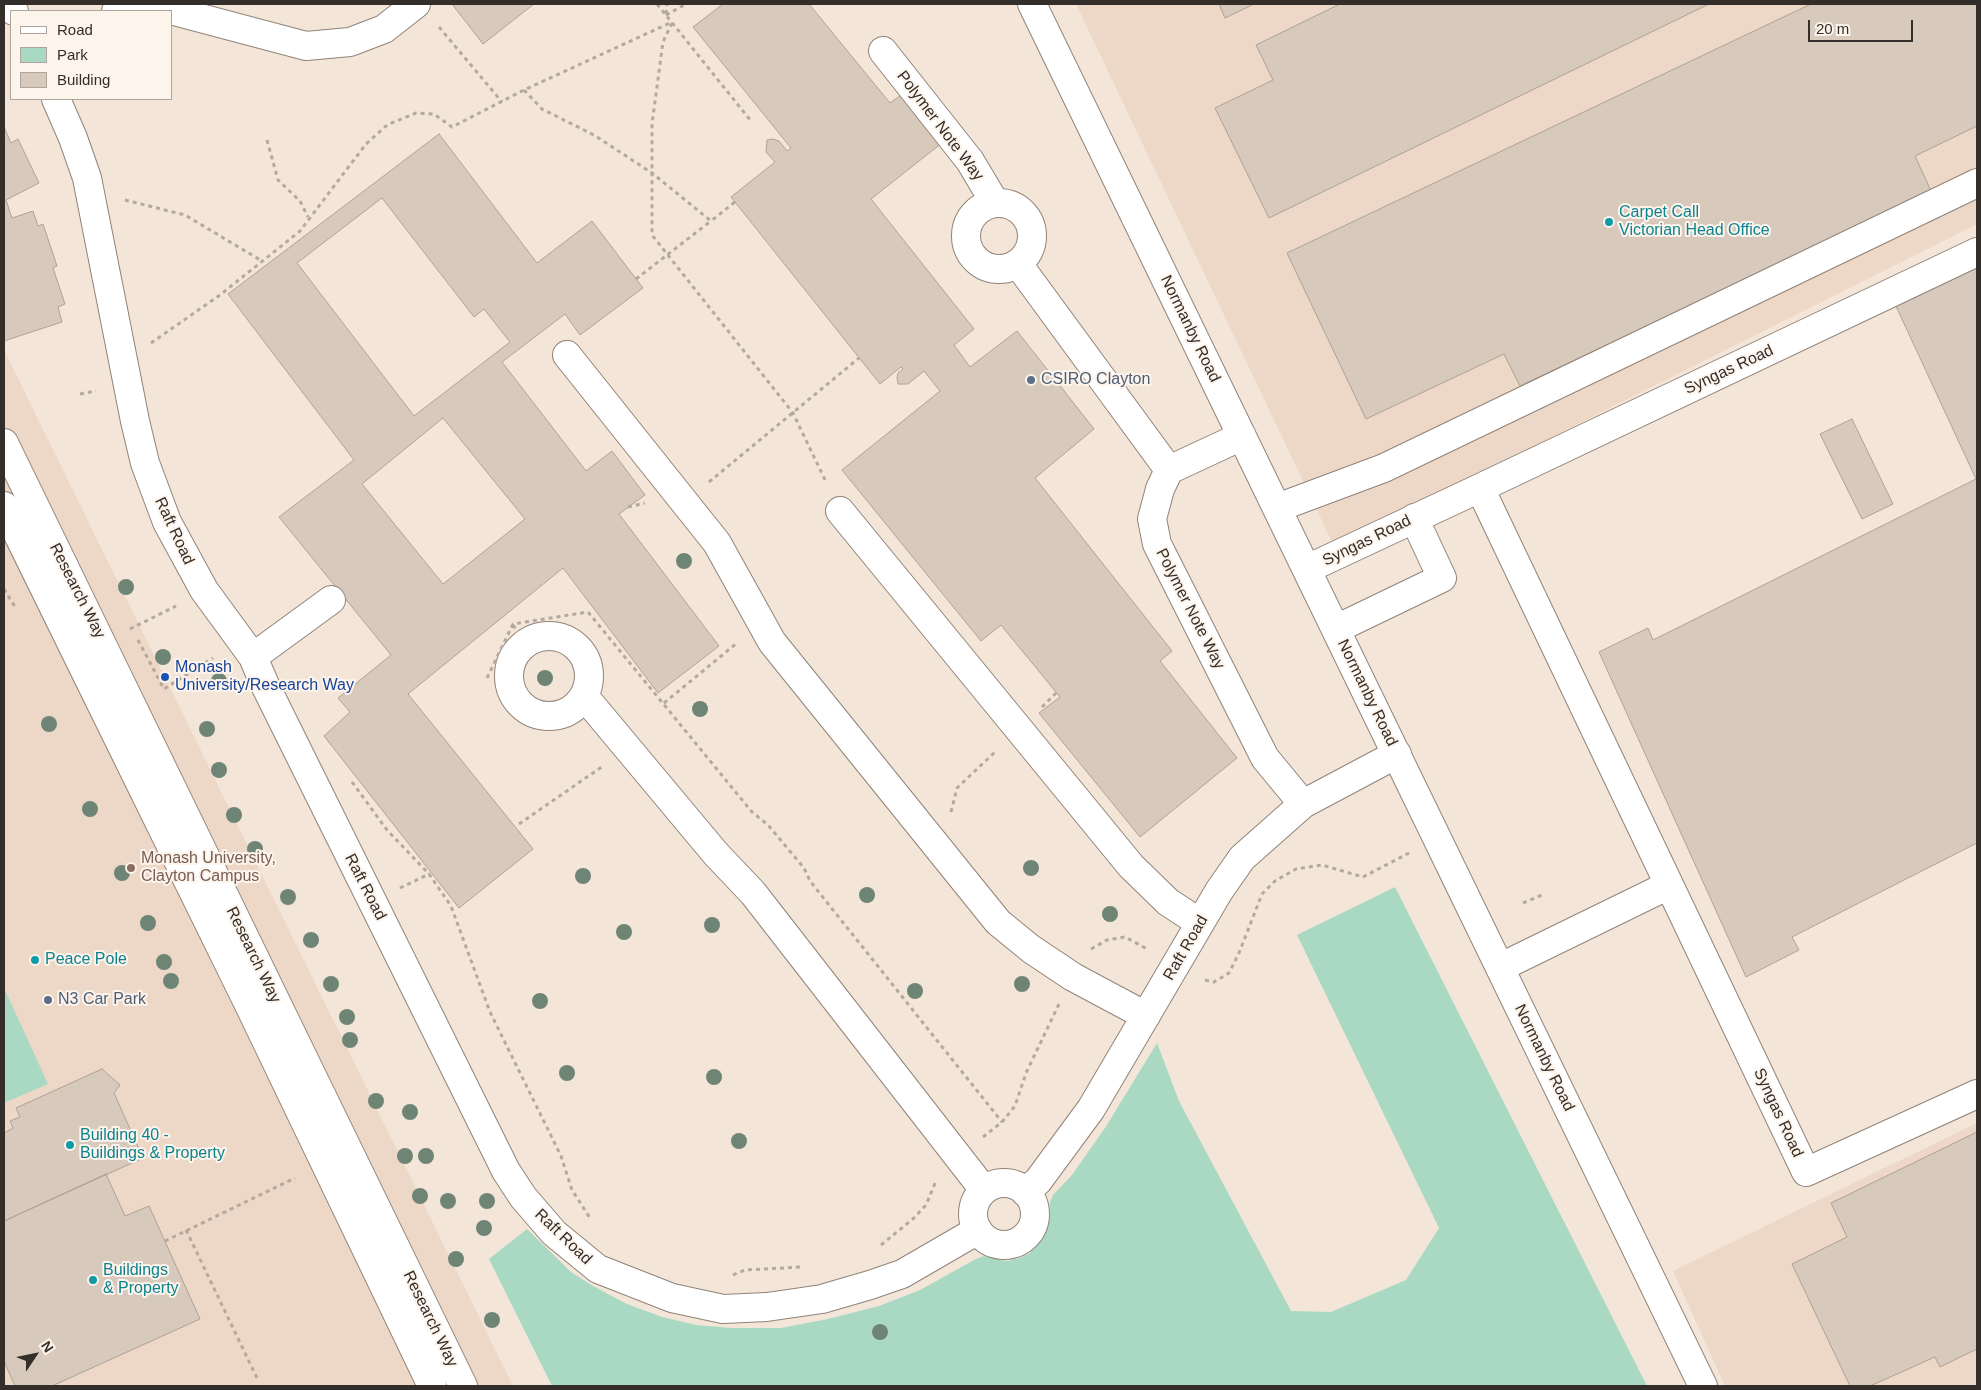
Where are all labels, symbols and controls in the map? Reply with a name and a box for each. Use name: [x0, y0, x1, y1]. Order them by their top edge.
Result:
legend: [10, 10, 172, 100]
scale bar: [1811, 10, 1916, 42]
text: 20 m: [1816, 20, 1849, 37]
text: Road: [57, 21, 93, 38]
text: Park: [57, 46, 88, 63]
street label: Polymer Note Way: [892, 67, 988, 185]
text: Building: [57, 71, 110, 88]
place label: Carpet Call Victorian Head Office: [1619, 203, 1770, 241]
marker: Carpet Call Victorian Head Office: [1603, 216, 1615, 228]
street label: Normanby Road: [1156, 272, 1224, 386]
street label: Syngas Road: [1681, 341, 1777, 399]
place label: CSIRO Clayton: [1041, 370, 1150, 390]
marker: CSIRO Clayton: [1025, 374, 1037, 386]
street label: Raft Road: [150, 494, 198, 568]
street label: Syngas Road: [1320, 511, 1414, 571]
street label: Research Way: [45, 540, 109, 642]
street label: Polymer Note Way: [1151, 545, 1229, 673]
street label: Normanby Road: [1333, 636, 1401, 750]
place label: Monash University/Research Way: [175, 658, 354, 696]
marker: Monash University/Research Way: [159, 671, 171, 683]
place label: Monash University, Clayton Campus: [141, 849, 276, 887]
street label: Raft Road: [340, 851, 390, 923]
marker: Monash University, Clayton Campus: [125, 862, 137, 874]
street label: Research Way: [222, 904, 284, 1006]
street label: Raft Road: [1160, 912, 1212, 984]
place label: Peace Pole: [45, 950, 127, 970]
marker: Peace Pole: [29, 954, 41, 966]
place label: N3 Car Park: [58, 990, 146, 1010]
marker: N3 Car Park: [42, 994, 54, 1006]
street label: Normanby Road: [1510, 1001, 1578, 1115]
street label: Syngas Road: [1749, 1065, 1807, 1161]
place label: Building 40 - Buildings & Property: [80, 1126, 225, 1164]
marker: Building 40 - Buildings & Property: [64, 1139, 76, 1151]
street label: Raft Road: [530, 1205, 596, 1269]
place label: Buildings & Property: [103, 1261, 179, 1299]
street label: Research Way: [399, 1268, 461, 1370]
marker: Buildings & Property: [87, 1274, 99, 1286]
north arrow: [10, 1330, 60, 1380]
text: N: [38, 1338, 57, 1355]

